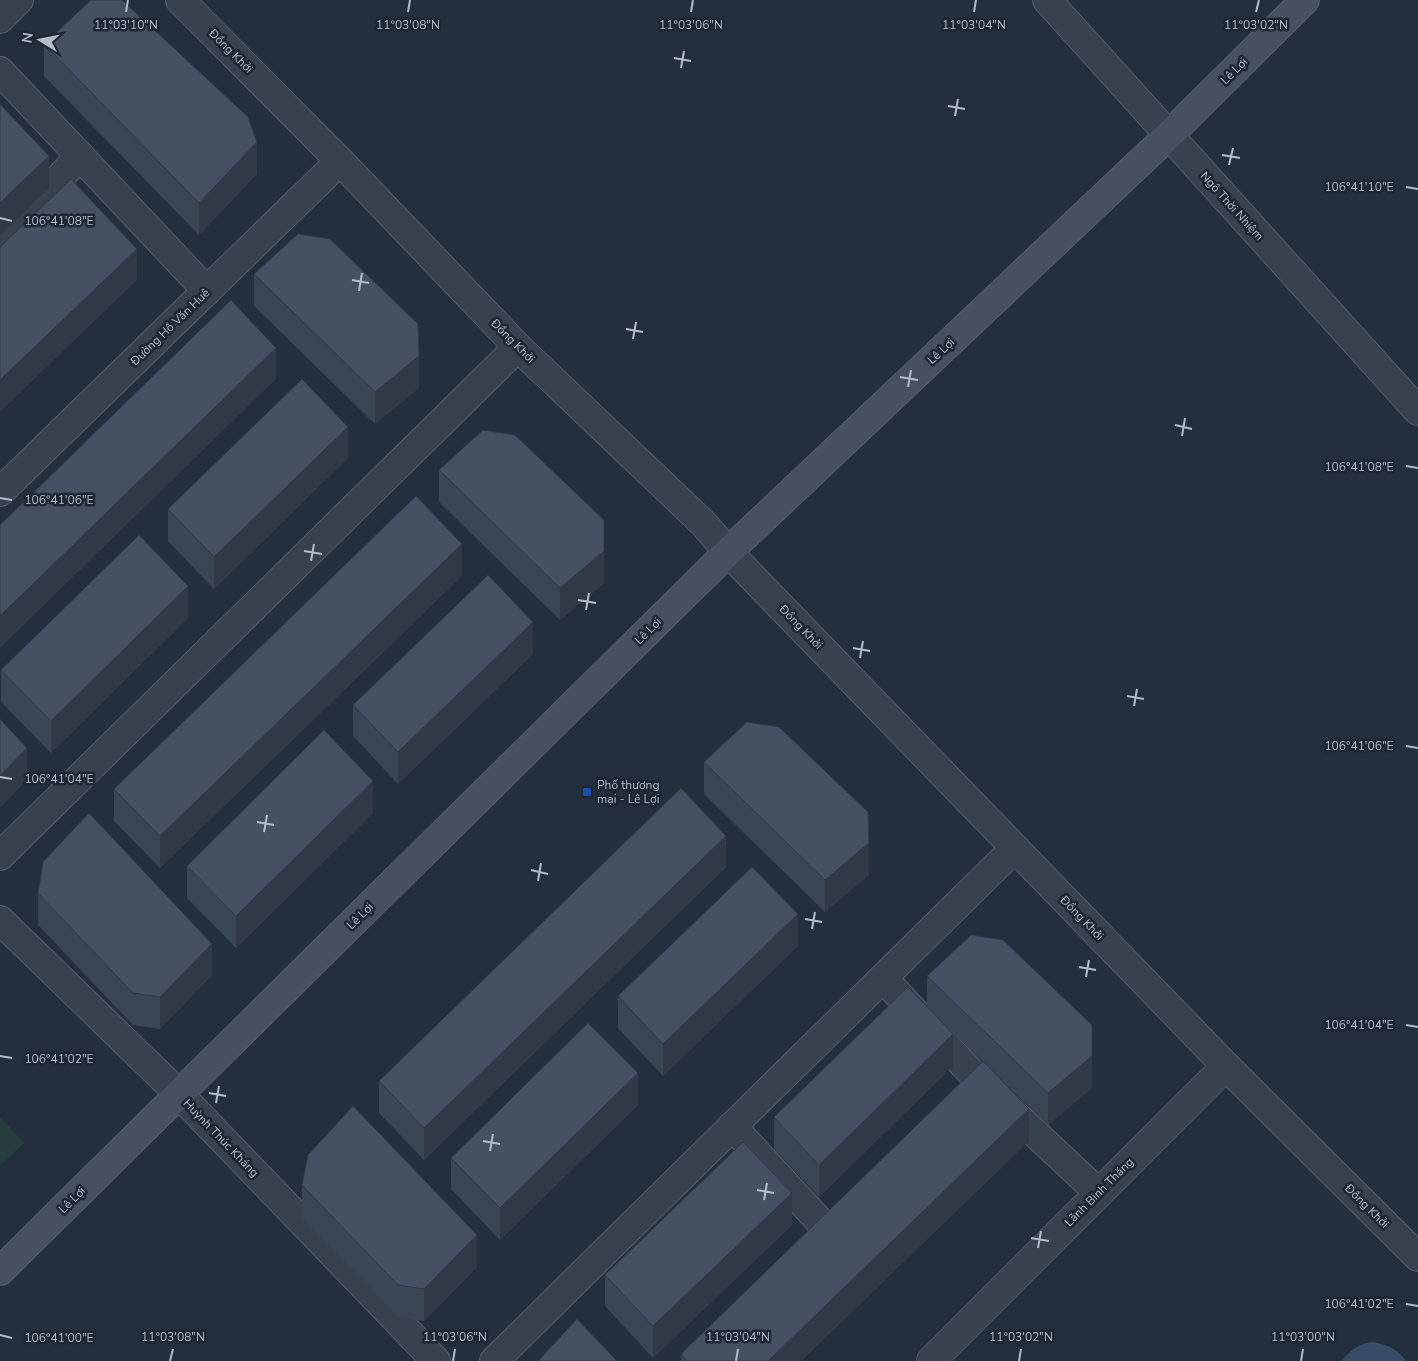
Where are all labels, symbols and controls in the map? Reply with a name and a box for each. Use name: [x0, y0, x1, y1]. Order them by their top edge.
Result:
north arrow: [15, 15, 65, 65]
text: 11°03'10"N: [94, 17, 158, 33]
text: 11°03'08"N: [376, 17, 440, 33]
text: 11°03'06"N: [659, 17, 723, 33]
text: 11°03'04"N: [942, 17, 1006, 33]
text: 11°03'02"N: [1224, 17, 1288, 33]
street label: Đồng Khởi: [205, 25, 257, 77]
text: N: [17, 31, 38, 45]
street label: Lê Lợi: [1217, 54, 1251, 88]
street label: Ngô Thời Nhiệm: [1197, 168, 1267, 244]
text: 106°41'10"E: [1324, 179, 1394, 195]
text: 106°41'08"E: [24, 213, 94, 229]
street label: Đường Hồ Văn Huê: [126, 285, 213, 370]
street label: Đồng Khởi: [487, 315, 539, 367]
street label: Lê Lợi: [924, 334, 958, 368]
text: 106°41'08"E: [1324, 459, 1394, 475]
text: 106°41'06"E: [24, 492, 94, 508]
street label: Đồng Khởi: [775, 600, 826, 653]
street label: Lê Lợi: [631, 614, 665, 648]
text: 106°41'06"E: [1324, 738, 1394, 754]
text: 106°41'04"E: [24, 771, 94, 787]
place label: Phố thương mại - Lê Lợi: [597, 777, 660, 807]
marker: Phố thương mại - Lê Lợi: [581, 786, 593, 798]
street label: Đồng Khởi: [1056, 891, 1107, 944]
street label: Lê Lợi: [343, 899, 377, 933]
text: 106°41'04"E: [1324, 1017, 1394, 1033]
text: 106°41'02"E: [24, 1051, 94, 1067]
street label: Huỳnh Thúc Kháng: [180, 1096, 262, 1180]
street label: Lãnh Binh Thăng: [1061, 1154, 1137, 1230]
street label: Đồng Khởi: [1341, 1180, 1393, 1232]
street label: Lê Lợi: [55, 1183, 89, 1217]
text: 106°41'02"E: [1324, 1296, 1394, 1312]
text: 11°03'08"N: [141, 1329, 205, 1345]
text: 11°03'06"N: [423, 1329, 487, 1345]
text: 11°03'04"N: [706, 1329, 770, 1345]
text: 11°03'02"N: [989, 1329, 1053, 1345]
text: 11°03'00"N: [1271, 1329, 1335, 1345]
text: 106°41'00"E: [24, 1330, 94, 1346]

